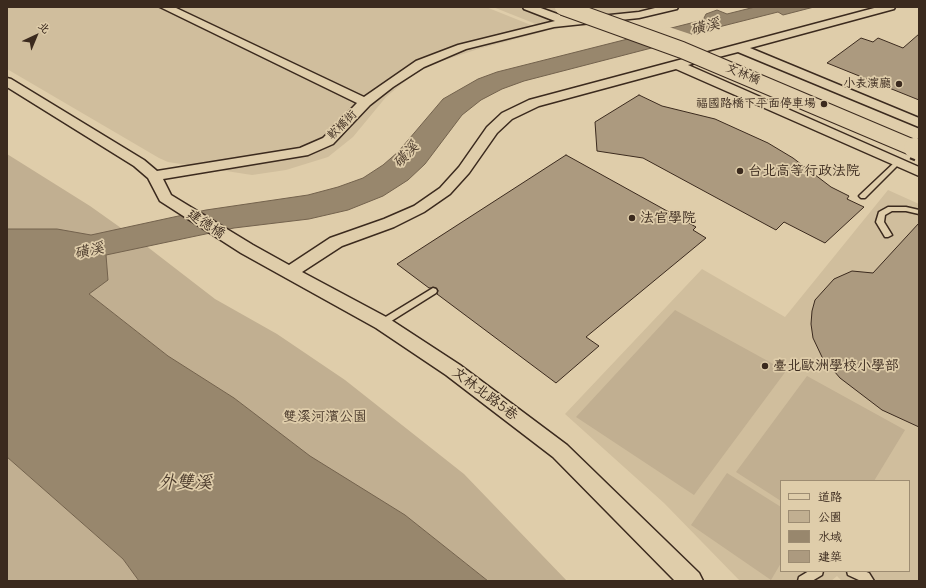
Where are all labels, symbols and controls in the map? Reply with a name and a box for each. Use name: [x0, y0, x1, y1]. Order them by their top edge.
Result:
water label: 磺溪: [688, 15, 722, 39]
north arrow: [16, 16, 56, 56]
text: 北: [36, 19, 53, 36]
street label: 文林橋: [724, 61, 762, 87]
place label: 小表演廳: [843, 77, 891, 91]
marker: 小表演廳: [894, 79, 904, 89]
place label: 福國路橋下平面停車場: [696, 97, 816, 111]
marker: 福國路橋下平面停車場: [819, 99, 829, 109]
street label: 軟橋街: [324, 107, 360, 143]
water label: 磺溪: [389, 138, 423, 172]
place label: 台北高等行政法院: [748, 163, 860, 179]
marker: 台北高等行政法院: [735, 166, 745, 176]
street label: 建德橋: [184, 206, 228, 242]
place label: 法官學院: [640, 210, 696, 226]
marker: 法官學院: [627, 213, 637, 223]
water label: 磺溪: [72, 239, 106, 263]
place label: 臺北歐洲學校小學部: [773, 358, 899, 374]
marker: 臺北歐洲學校小學部: [760, 361, 770, 371]
street label: 文林北路5巷: [449, 364, 521, 424]
park label: 雙溪河濱公園: [283, 409, 367, 425]
water label: 外雙溪: [158, 472, 212, 494]
legend: [780, 480, 910, 572]
text: 道路: [818, 489, 842, 504]
text: 公園: [818, 509, 842, 524]
text: 水域: [818, 529, 842, 544]
text: 建築: [818, 549, 842, 564]

